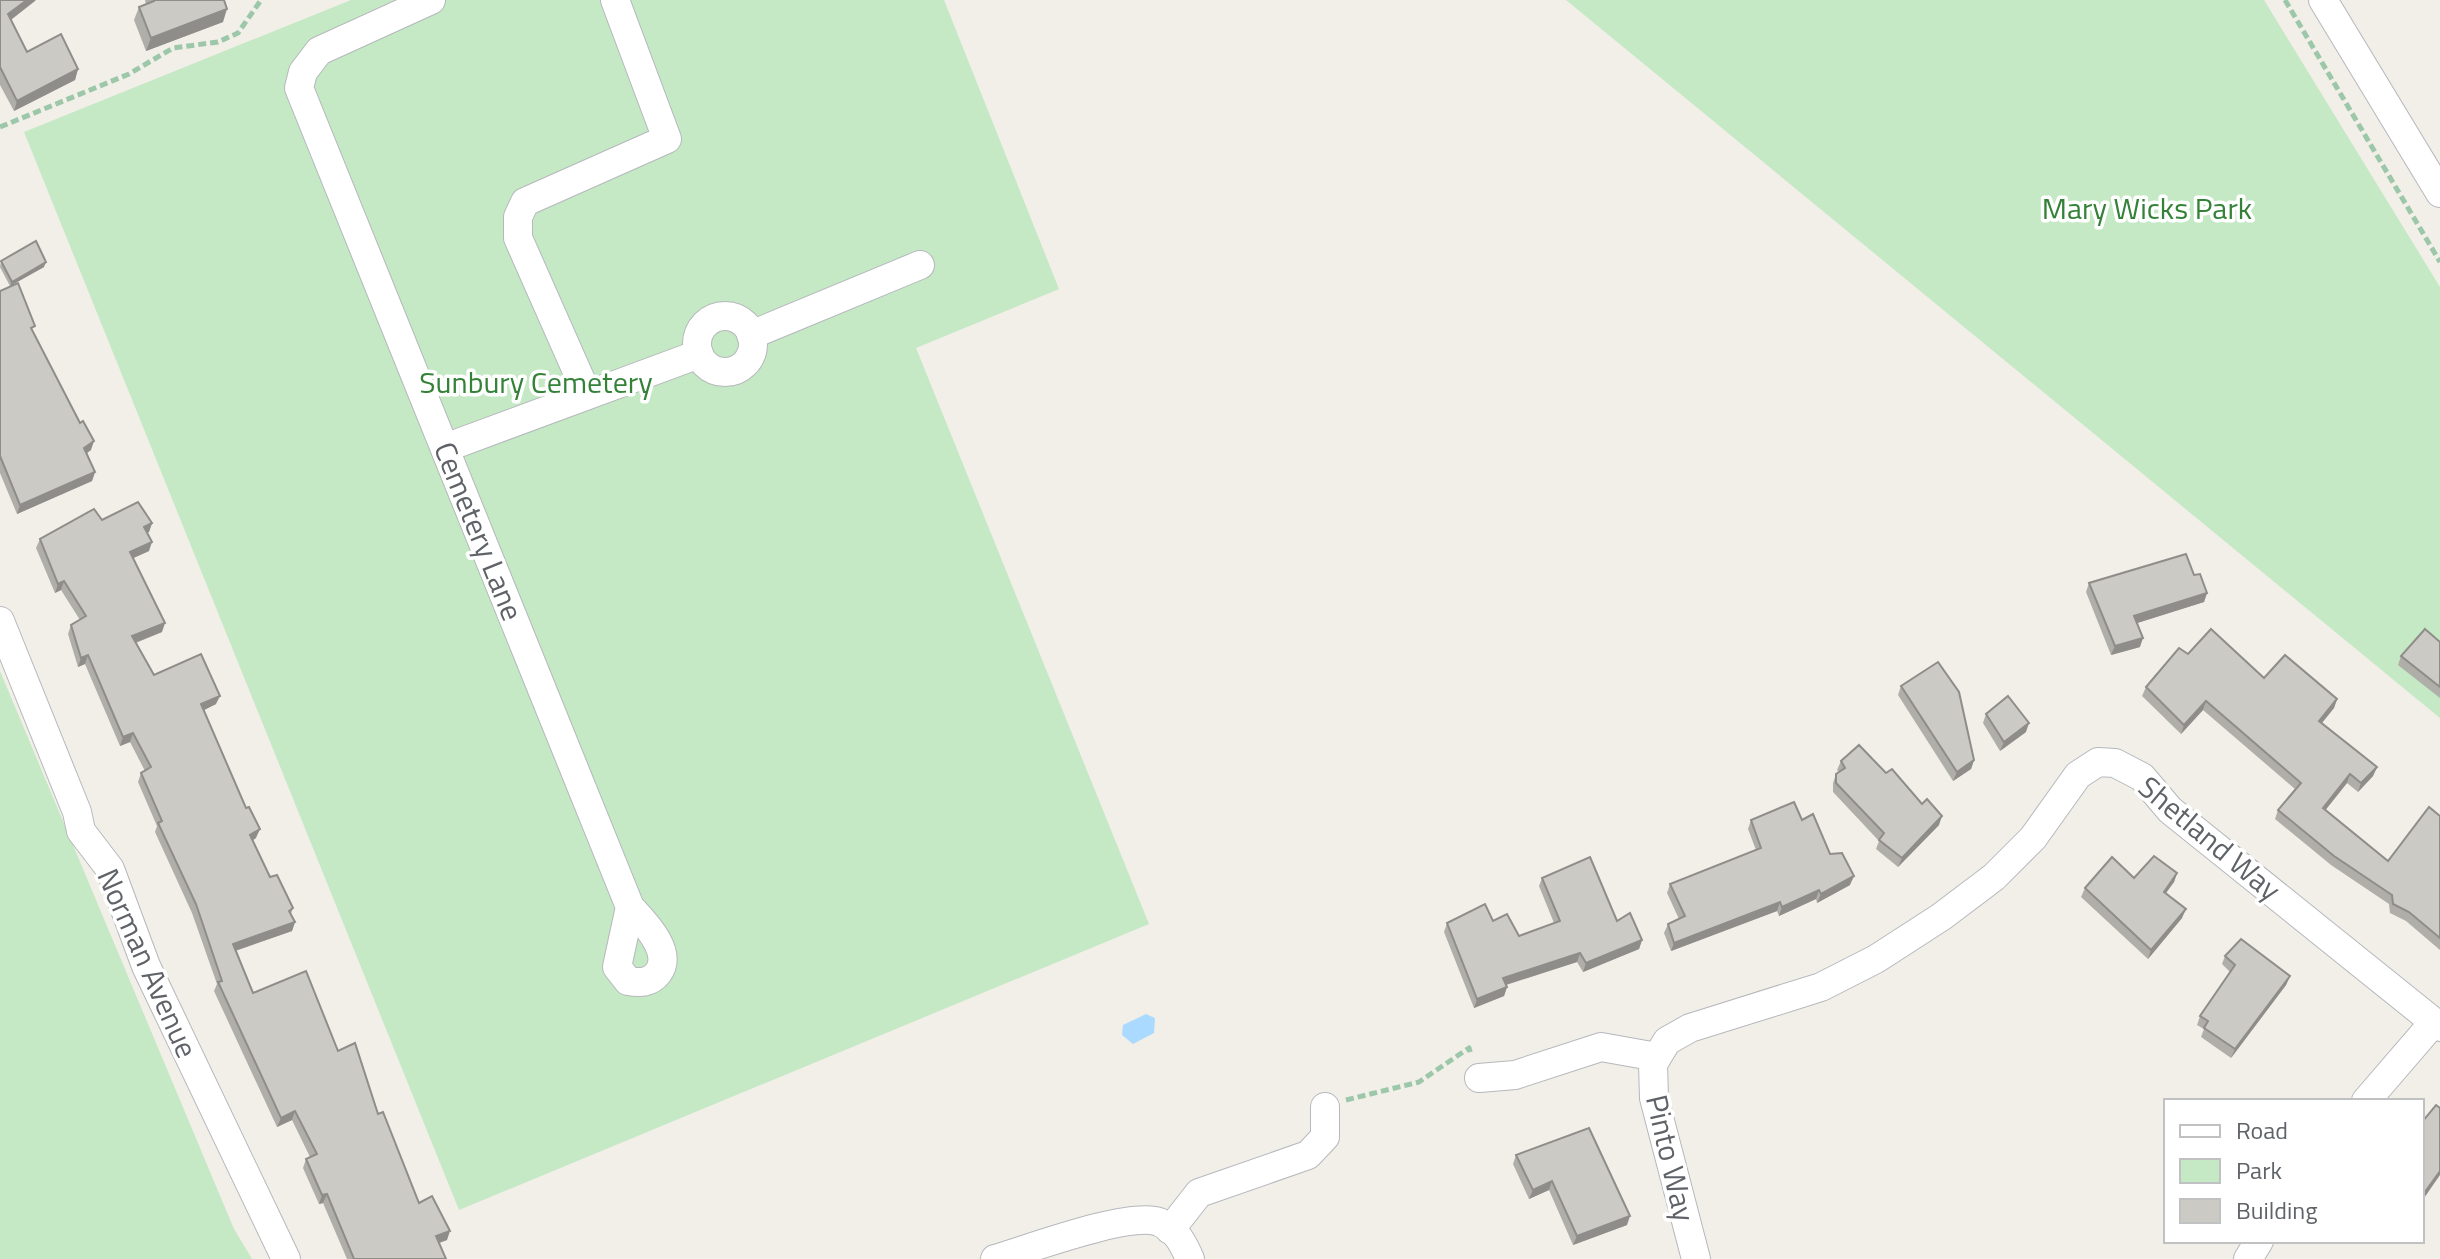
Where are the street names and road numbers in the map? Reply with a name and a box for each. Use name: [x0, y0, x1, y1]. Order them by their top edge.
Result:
street label: Cemetery Lane: [422, 435, 536, 627]
street label: Shetland Way: [2129, 764, 2291, 912]
street label: Norman Avenue: [86, 861, 210, 1065]
street label: Pinto Way: [1634, 1090, 1708, 1226]

